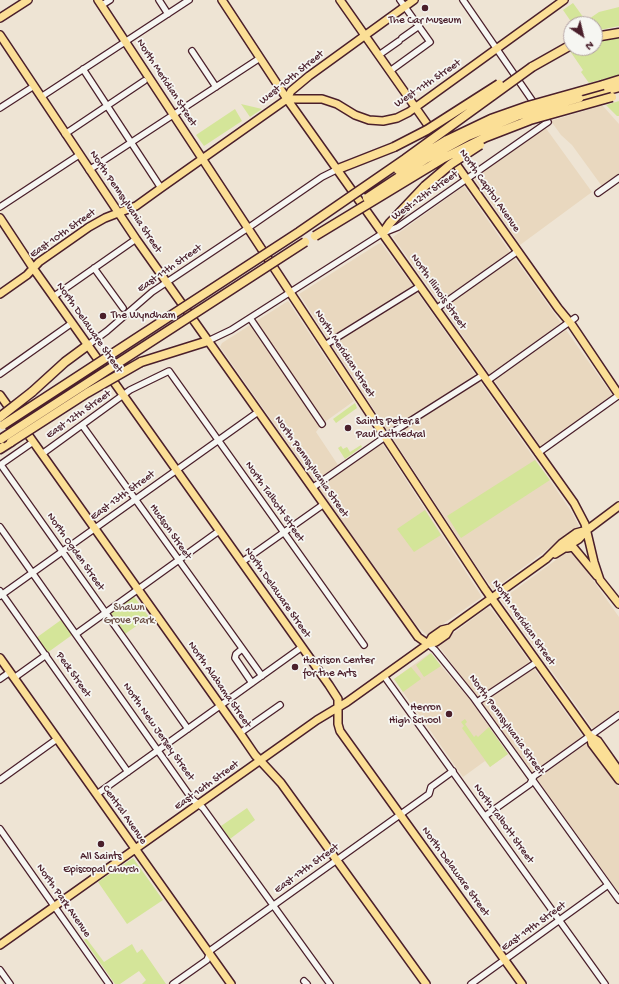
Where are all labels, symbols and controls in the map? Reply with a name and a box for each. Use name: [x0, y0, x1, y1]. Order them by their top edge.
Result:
marker: The Car Museum: [420, 3, 430, 13]
place label: The Car Museum: [389, 14, 461, 28]
north arrow: [563, 16, 603, 56]
street label: North Meridian Street: [133, 37, 199, 129]
text: N: [583, 38, 596, 52]
street label: West 10th Street: [257, 48, 327, 108]
street label: West 11th Street: [392, 57, 464, 111]
street label: North Capitol Avenue: [455, 147, 523, 235]
street label: North Pennsylvania Street: [86, 148, 164, 256]
street label: West 12th Street: [389, 168, 461, 224]
street label: East 10th Street: [28, 206, 98, 262]
street label: East 11th Street: [135, 242, 205, 296]
street label: North Illinois Street: [407, 252, 469, 332]
street label: North Delaware Street: [53, 280, 125, 376]
street label: North Meridian Street: [311, 308, 377, 400]
place label: The Wyndham: [111, 309, 176, 323]
marker: The Wyndham: [98, 311, 108, 321]
street label: East 12th Street: [44, 388, 114, 442]
street label: North Pennsylvania Street: [271, 414, 351, 520]
place label: Saints Peter & Paul Cathedral: [356, 415, 425, 441]
marker: Saints Peter & Paul Cathedral: [343, 423, 353, 433]
street label: North Talbott Street: [241, 459, 307, 545]
street label: East 13th Street: [88, 468, 158, 524]
street label: Hudson Street: [146, 502, 194, 562]
street label: North Ogden Street: [43, 511, 107, 593]
street label: North Delaware Street: [241, 545, 313, 641]
street label: North Meridian Street: [488, 578, 558, 668]
park label: Shawn Grove Park: [104, 601, 154, 627]
street label: North Alabama Street: [184, 639, 254, 731]
street label: Peck Street: [53, 650, 93, 700]
place label: Harrison Center for the Arts: [303, 654, 374, 680]
marker: Harrison Center for the Arts: [290, 662, 300, 672]
street label: North Pennsylvania Street: [465, 672, 547, 778]
street label: North New Jersey Street: [119, 681, 197, 783]
place label: Herron High School: [389, 701, 441, 727]
marker: Herron High School: [444, 709, 454, 719]
street label: East 16th Street: [172, 758, 242, 814]
street label: North Talbott Street: [470, 782, 536, 866]
street label: Central Avenue: [99, 783, 149, 847]
street label: North Delaware Street: [418, 825, 492, 919]
marker: All Saints Episcopal Church: [96, 839, 106, 849]
street label: East 17th Street: [272, 841, 342, 897]
place label: All Saints Episcopal Church: [63, 850, 139, 876]
street label: North Park Avenue: [33, 862, 93, 940]
street label: East 19th Street: [499, 899, 569, 955]

